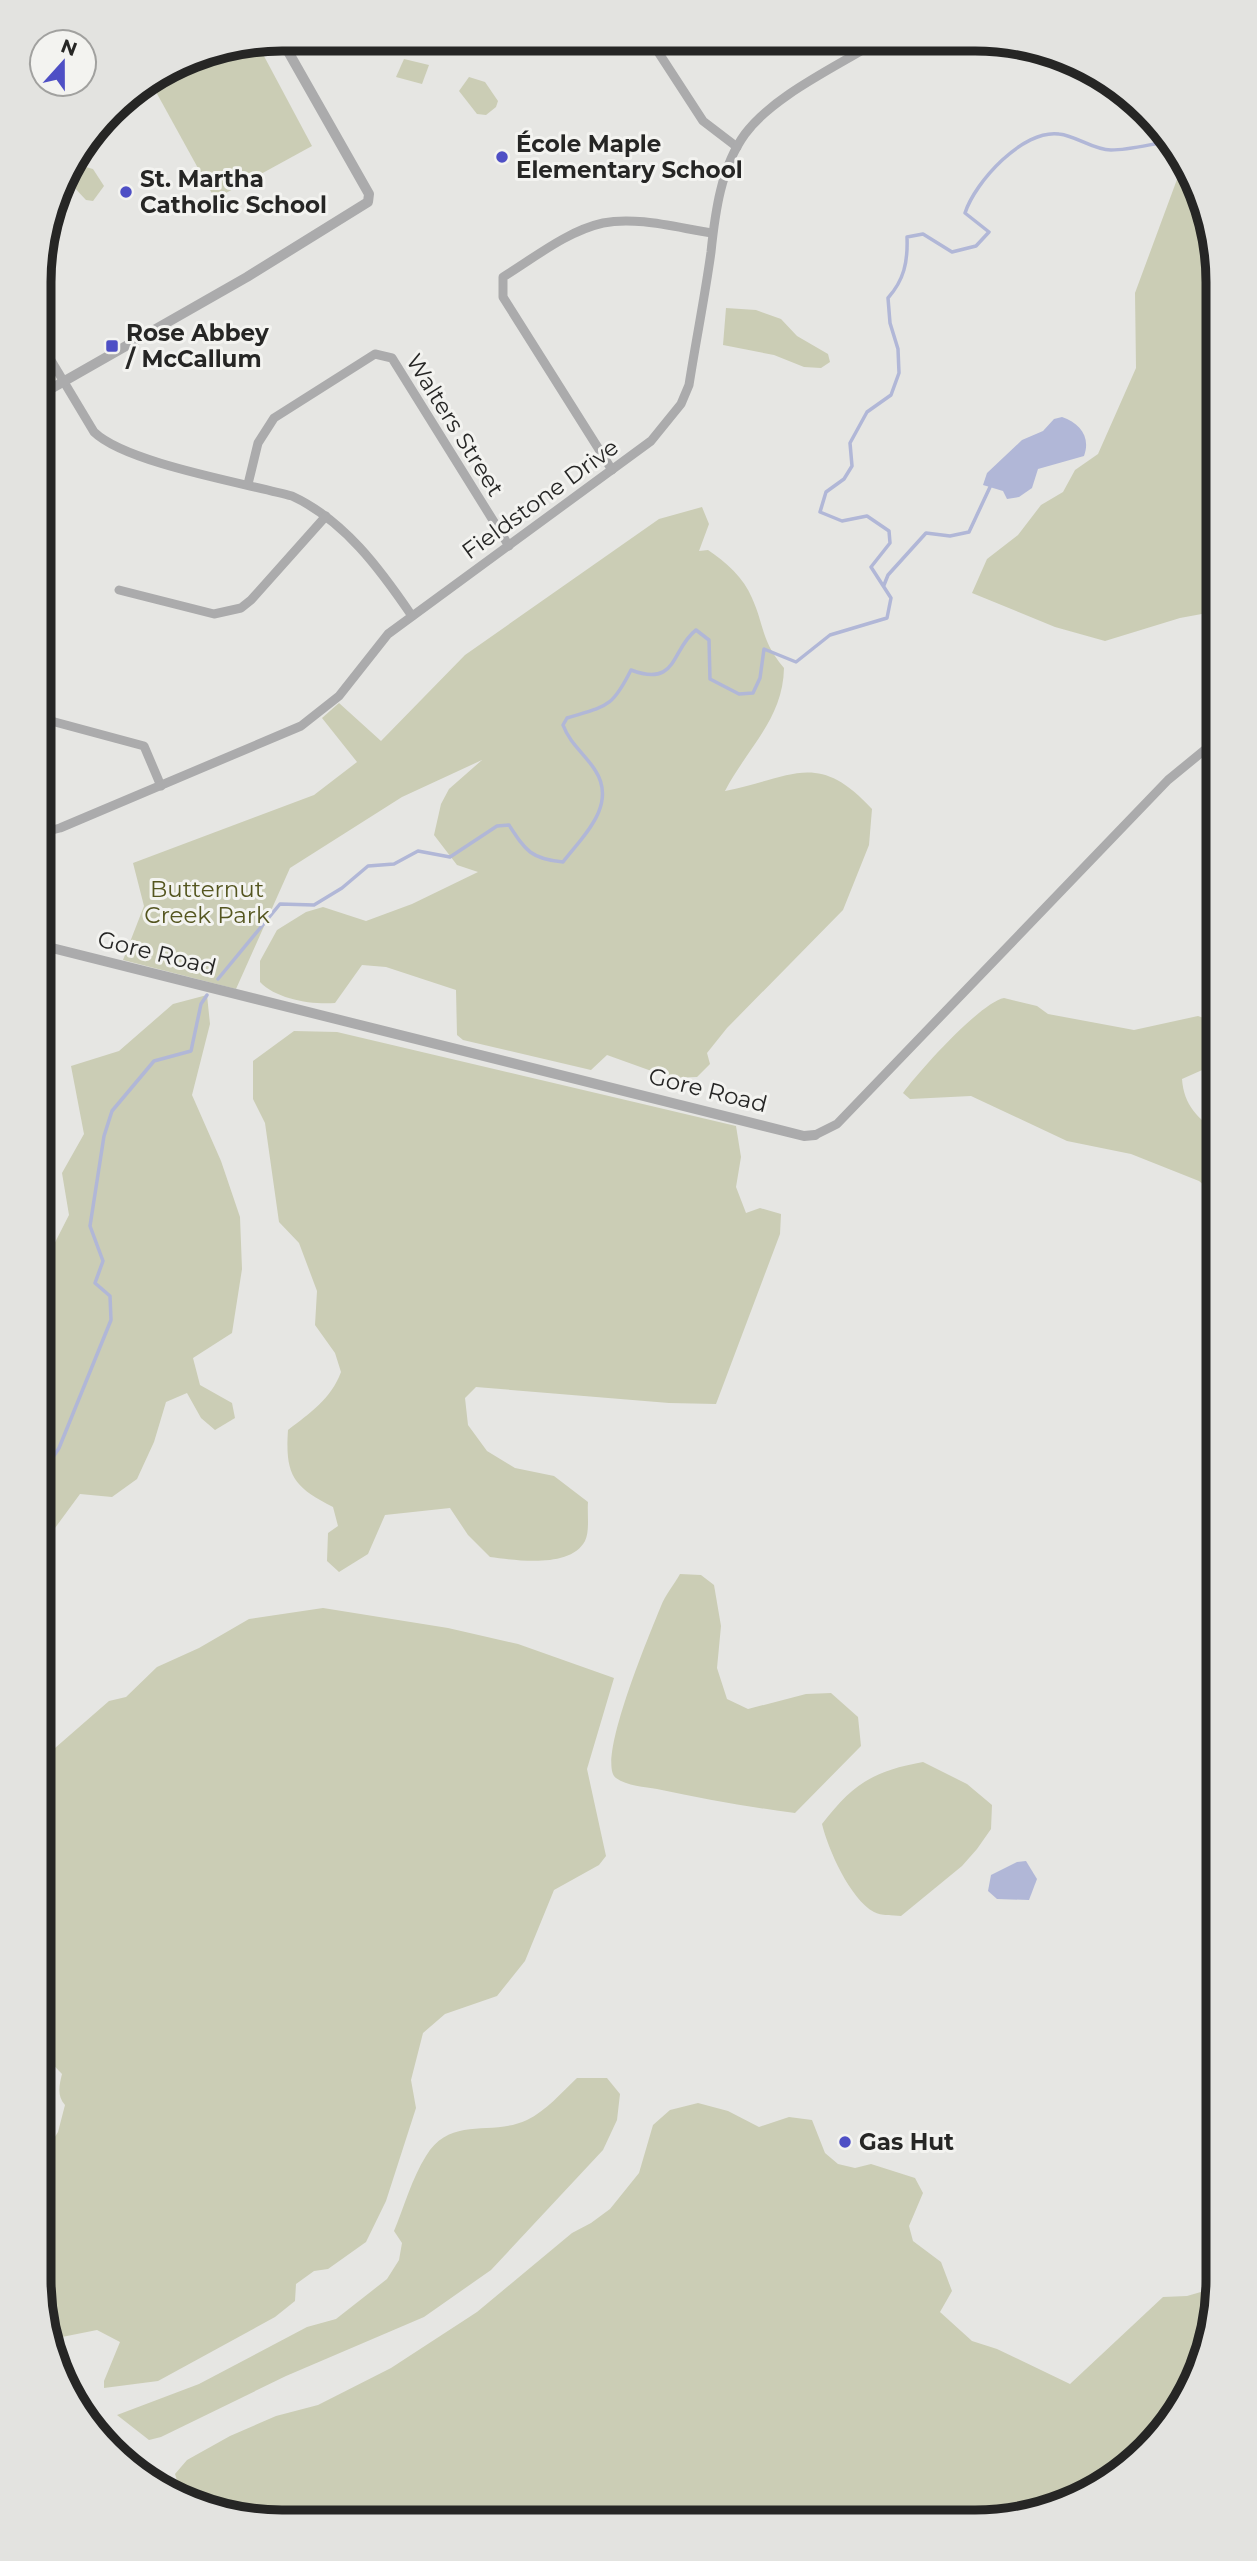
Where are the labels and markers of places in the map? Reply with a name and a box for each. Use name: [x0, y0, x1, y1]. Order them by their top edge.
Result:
place label: École Maple Elementary School: [516, 130, 743, 184]
marker: École Maple Elementary School: [494, 149, 510, 165]
place label: St. Martha Catholic School: [140, 165, 327, 219]
marker: St. Martha Catholic School: [118, 184, 134, 200]
place label: Rose Abbey / McCallum: [125, 319, 269, 373]
marker: Rose Abbey / McCallum: [104, 338, 120, 354]
place label: Gas Hut: [859, 2128, 954, 2156]
marker: Gas Hut: [837, 2134, 853, 2150]

